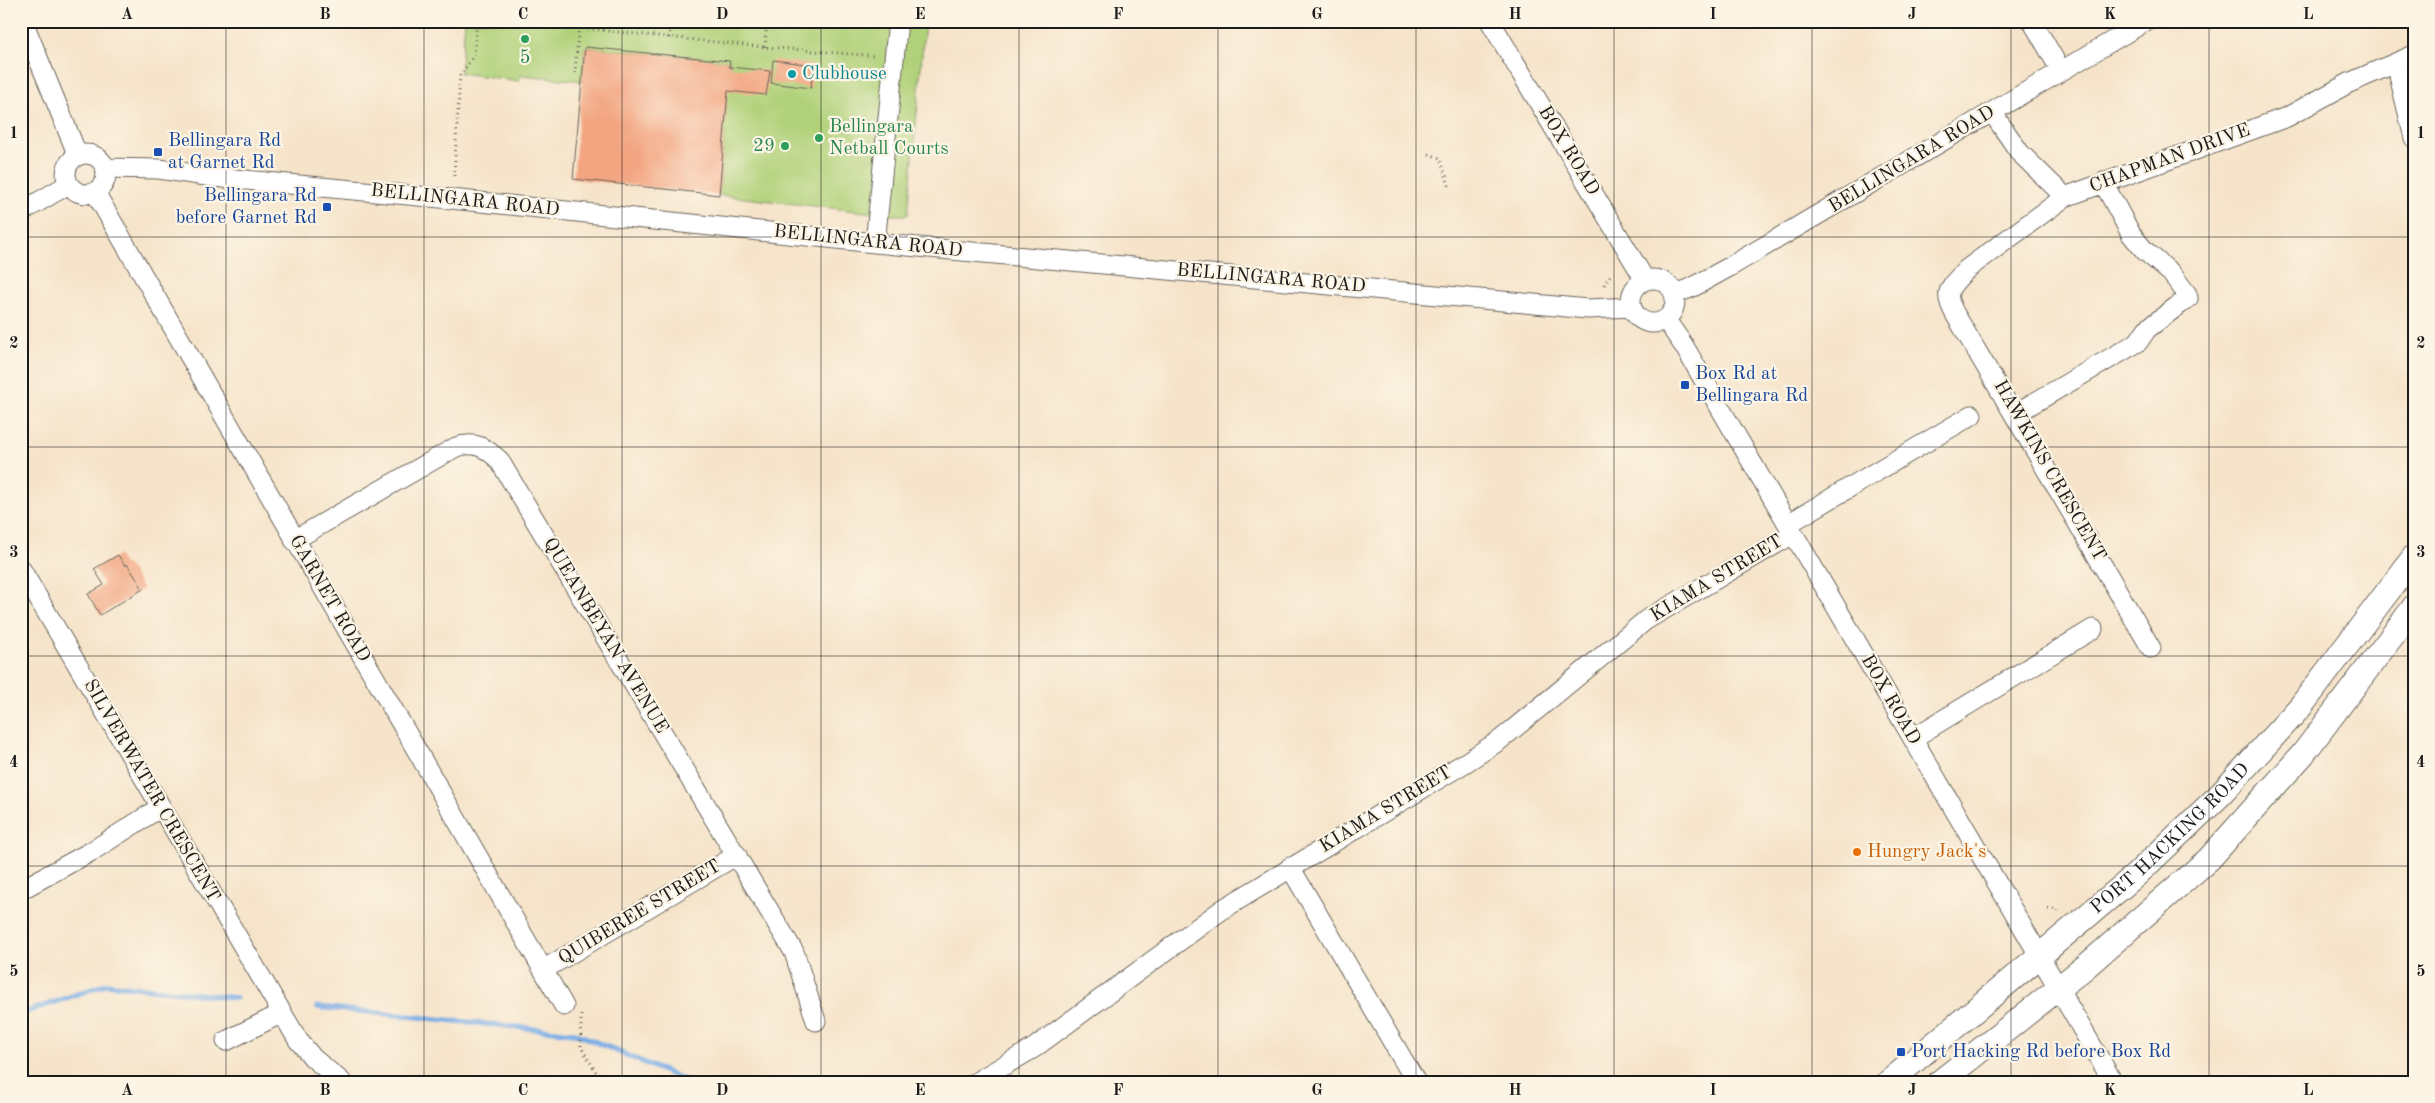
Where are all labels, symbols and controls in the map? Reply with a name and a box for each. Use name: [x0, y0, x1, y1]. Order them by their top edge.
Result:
text: A: [121, 7, 133, 23]
text: B: [319, 7, 331, 23]
text: C: [518, 7, 528, 23]
text: D: [716, 7, 728, 23]
text: E: [914, 7, 926, 23]
text: F: [1113, 7, 1124, 23]
text: G: [1311, 7, 1323, 23]
text: H: [1508, 7, 1522, 23]
text: I: [1709, 7, 1717, 23]
text: J: [1908, 7, 1917, 23]
text: K: [2104, 7, 2116, 23]
text: L: [2303, 7, 2314, 23]
marker: 5: [519, 33, 531, 45]
place label: 5: [519, 49, 531, 68]
place label: Clubhouse: [802, 65, 887, 84]
marker: Clubhouse: [786, 68, 798, 80]
street label: BOX ROAD: [1534, 103, 1602, 199]
street label: BELLINGARA ROAD: [1826, 103, 1998, 217]
place label: Bellingara Netball Courts: [829, 118, 949, 159]
street label: CHAPMAN DRIVE: [2087, 121, 2253, 197]
text: 1: [9, 126, 19, 142]
text: 1: [2416, 126, 2426, 142]
place label: Bellingara Rd at Garnet Rd: [168, 132, 281, 173]
marker: Bellingara Netball Courts: [813, 132, 825, 144]
place label: 29: [753, 137, 775, 156]
marker: 29: [779, 140, 791, 152]
marker: Bellingara Rd at Garnet Rd: [152, 146, 164, 158]
street label: BELLINGARA ROAD: [370, 182, 560, 220]
place label: Bellingara Rd before Garnet Rd: [176, 187, 317, 228]
marker: Bellingara Rd before Garnet Rd: [321, 201, 333, 213]
street label: BELLINGARA ROAD: [773, 223, 963, 261]
street label: BELLINGARA ROAD: [1176, 261, 1366, 297]
text: 2: [9, 336, 19, 352]
text: 2: [2416, 336, 2426, 352]
place label: Box Rd at Bellingara Rd: [1695, 365, 1808, 406]
street label: HAWKINS CRESCENT: [1989, 377, 2109, 565]
marker: Box Rd at Bellingara Rd: [1679, 379, 1691, 391]
street label: GARNET ROAD: [285, 532, 373, 666]
street label: KIAMA STREET: [1647, 532, 1787, 626]
street label: QUEANBEYAN AVENUE: [539, 535, 671, 737]
text: 3: [9, 545, 19, 561]
text: 3: [2416, 545, 2426, 561]
street label: BOX ROAD: [1857, 652, 1923, 748]
street label: SILVERWATER CRESCENT: [79, 676, 223, 906]
text: 4: [9, 755, 19, 771]
text: 4: [2416, 755, 2426, 771]
street label: PORT HACKING ROAD: [2087, 760, 2253, 918]
street label: KIAMA STREET: [1316, 763, 1456, 857]
place label: Hungry Jack's: [1867, 843, 1986, 862]
marker: Hungry Jack's: [1851, 846, 1863, 858]
street label: QUIBEREE STREET: [556, 857, 724, 969]
text: 5: [9, 964, 19, 980]
text: 5: [2416, 964, 2426, 980]
place label: Port Hacking Rd before Box Rd: [1911, 1043, 2171, 1062]
marker: Port Hacking Rd before Box Rd: [1895, 1046, 1907, 1058]
text: A: [121, 1083, 133, 1099]
text: B: [319, 1083, 331, 1099]
text: C: [518, 1083, 528, 1099]
text: D: [716, 1083, 728, 1099]
text: E: [914, 1083, 926, 1099]
text: F: [1113, 1083, 1124, 1099]
text: G: [1311, 1083, 1323, 1099]
text: H: [1508, 1083, 1522, 1099]
text: I: [1709, 1083, 1717, 1099]
text: J: [1908, 1083, 1917, 1099]
text: K: [2104, 1083, 2116, 1099]
text: L: [2303, 1083, 2314, 1099]

